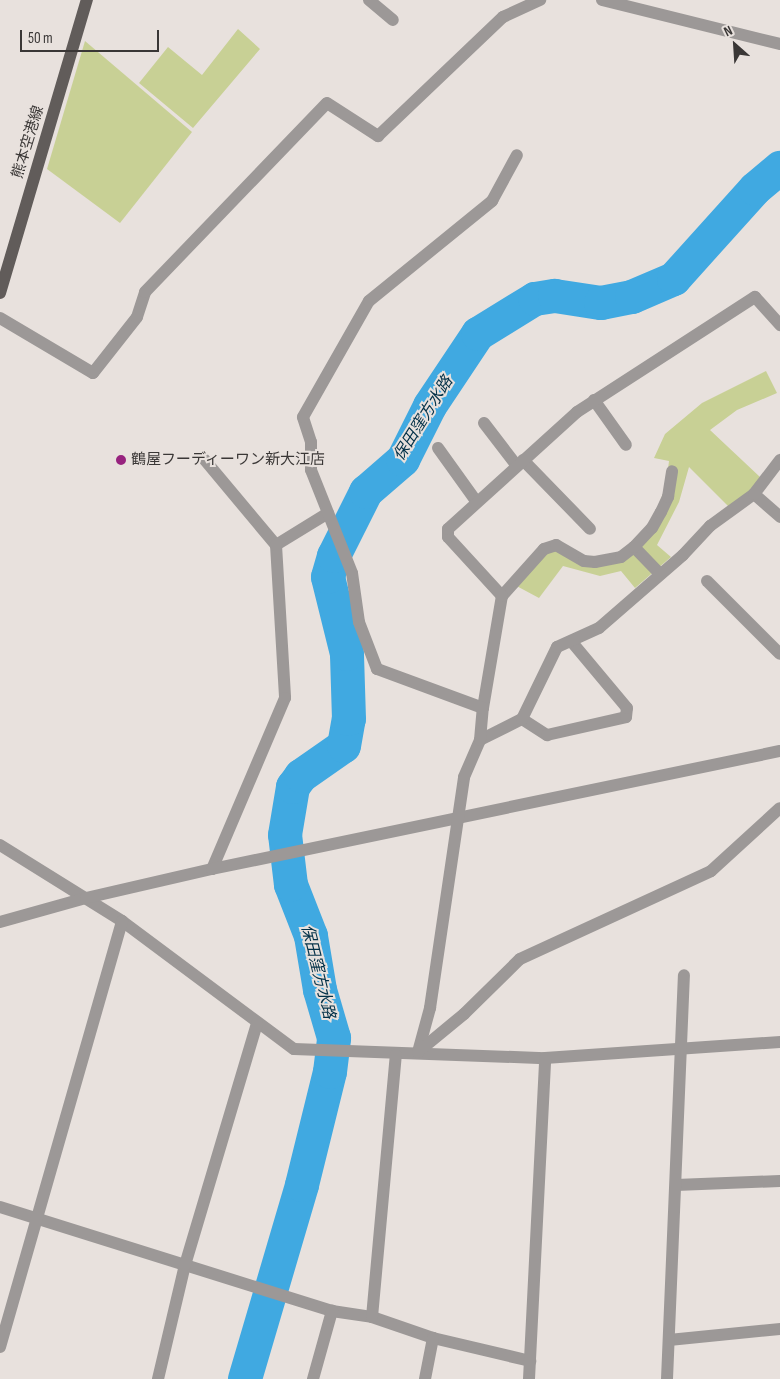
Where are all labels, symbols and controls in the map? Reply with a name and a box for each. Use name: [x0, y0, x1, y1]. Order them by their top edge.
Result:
scale bar: [22, 20, 161, 52]
north arrow: [710, 20, 760, 70]
text: N: [721, 22, 735, 40]
text: 50 m: [28, 29, 53, 48]
street label: 熊本空港線: [8, 104, 48, 180]
water label: 保田窪方水路: [390, 373, 458, 465]
place label: 鶴屋フーディーワン新大江店: [131, 451, 326, 469]
marker: 鶴屋フーディーワン新大江店: [115, 454, 127, 466]
water label: 保田窪方水路: [296, 923, 338, 1021]

